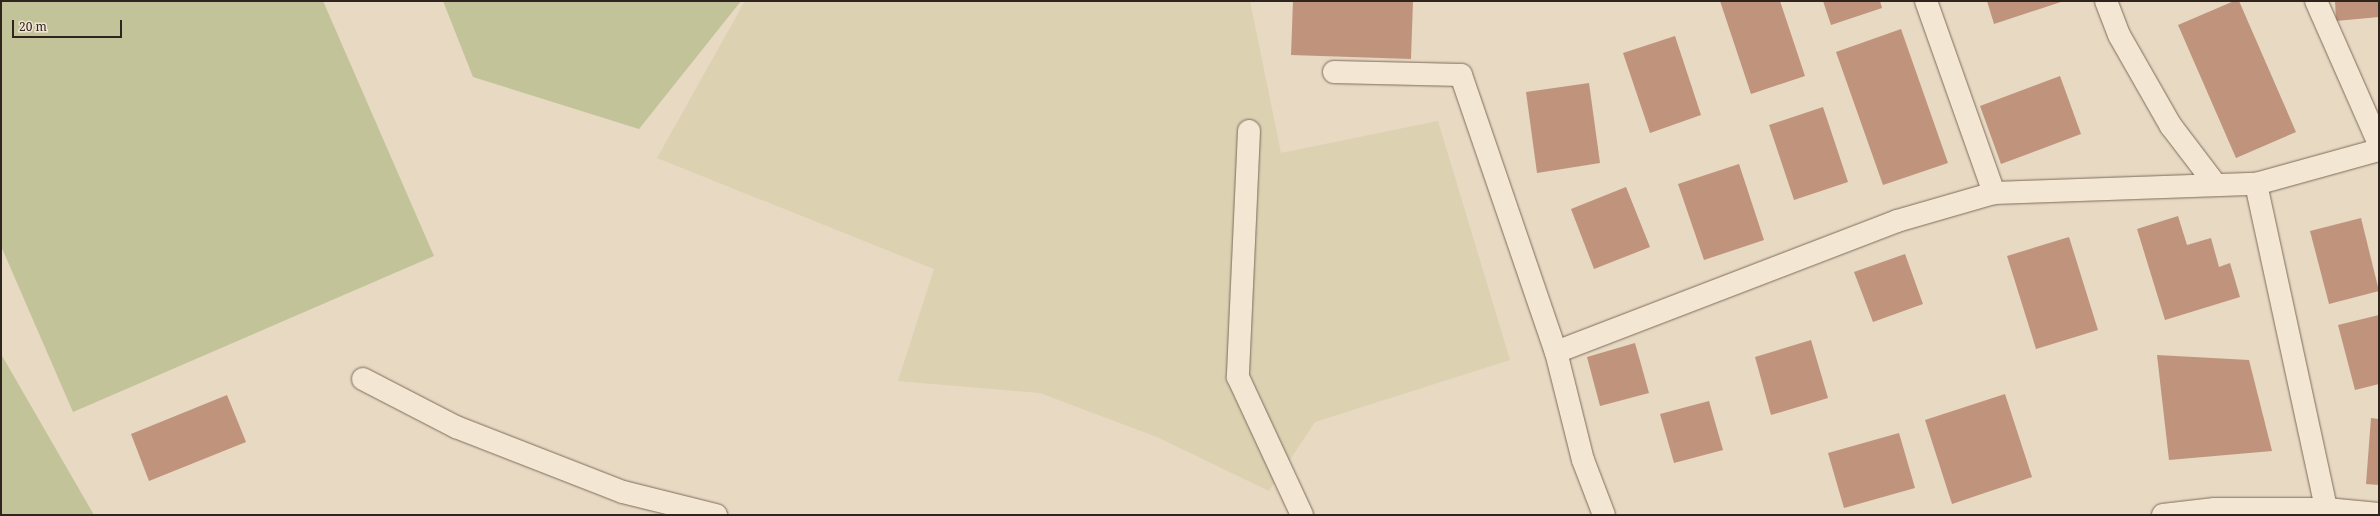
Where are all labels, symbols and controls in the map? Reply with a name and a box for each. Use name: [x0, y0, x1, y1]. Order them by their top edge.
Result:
scale bar: [14, 12, 124, 38]
text: 20 m: [19, 18, 47, 35]

